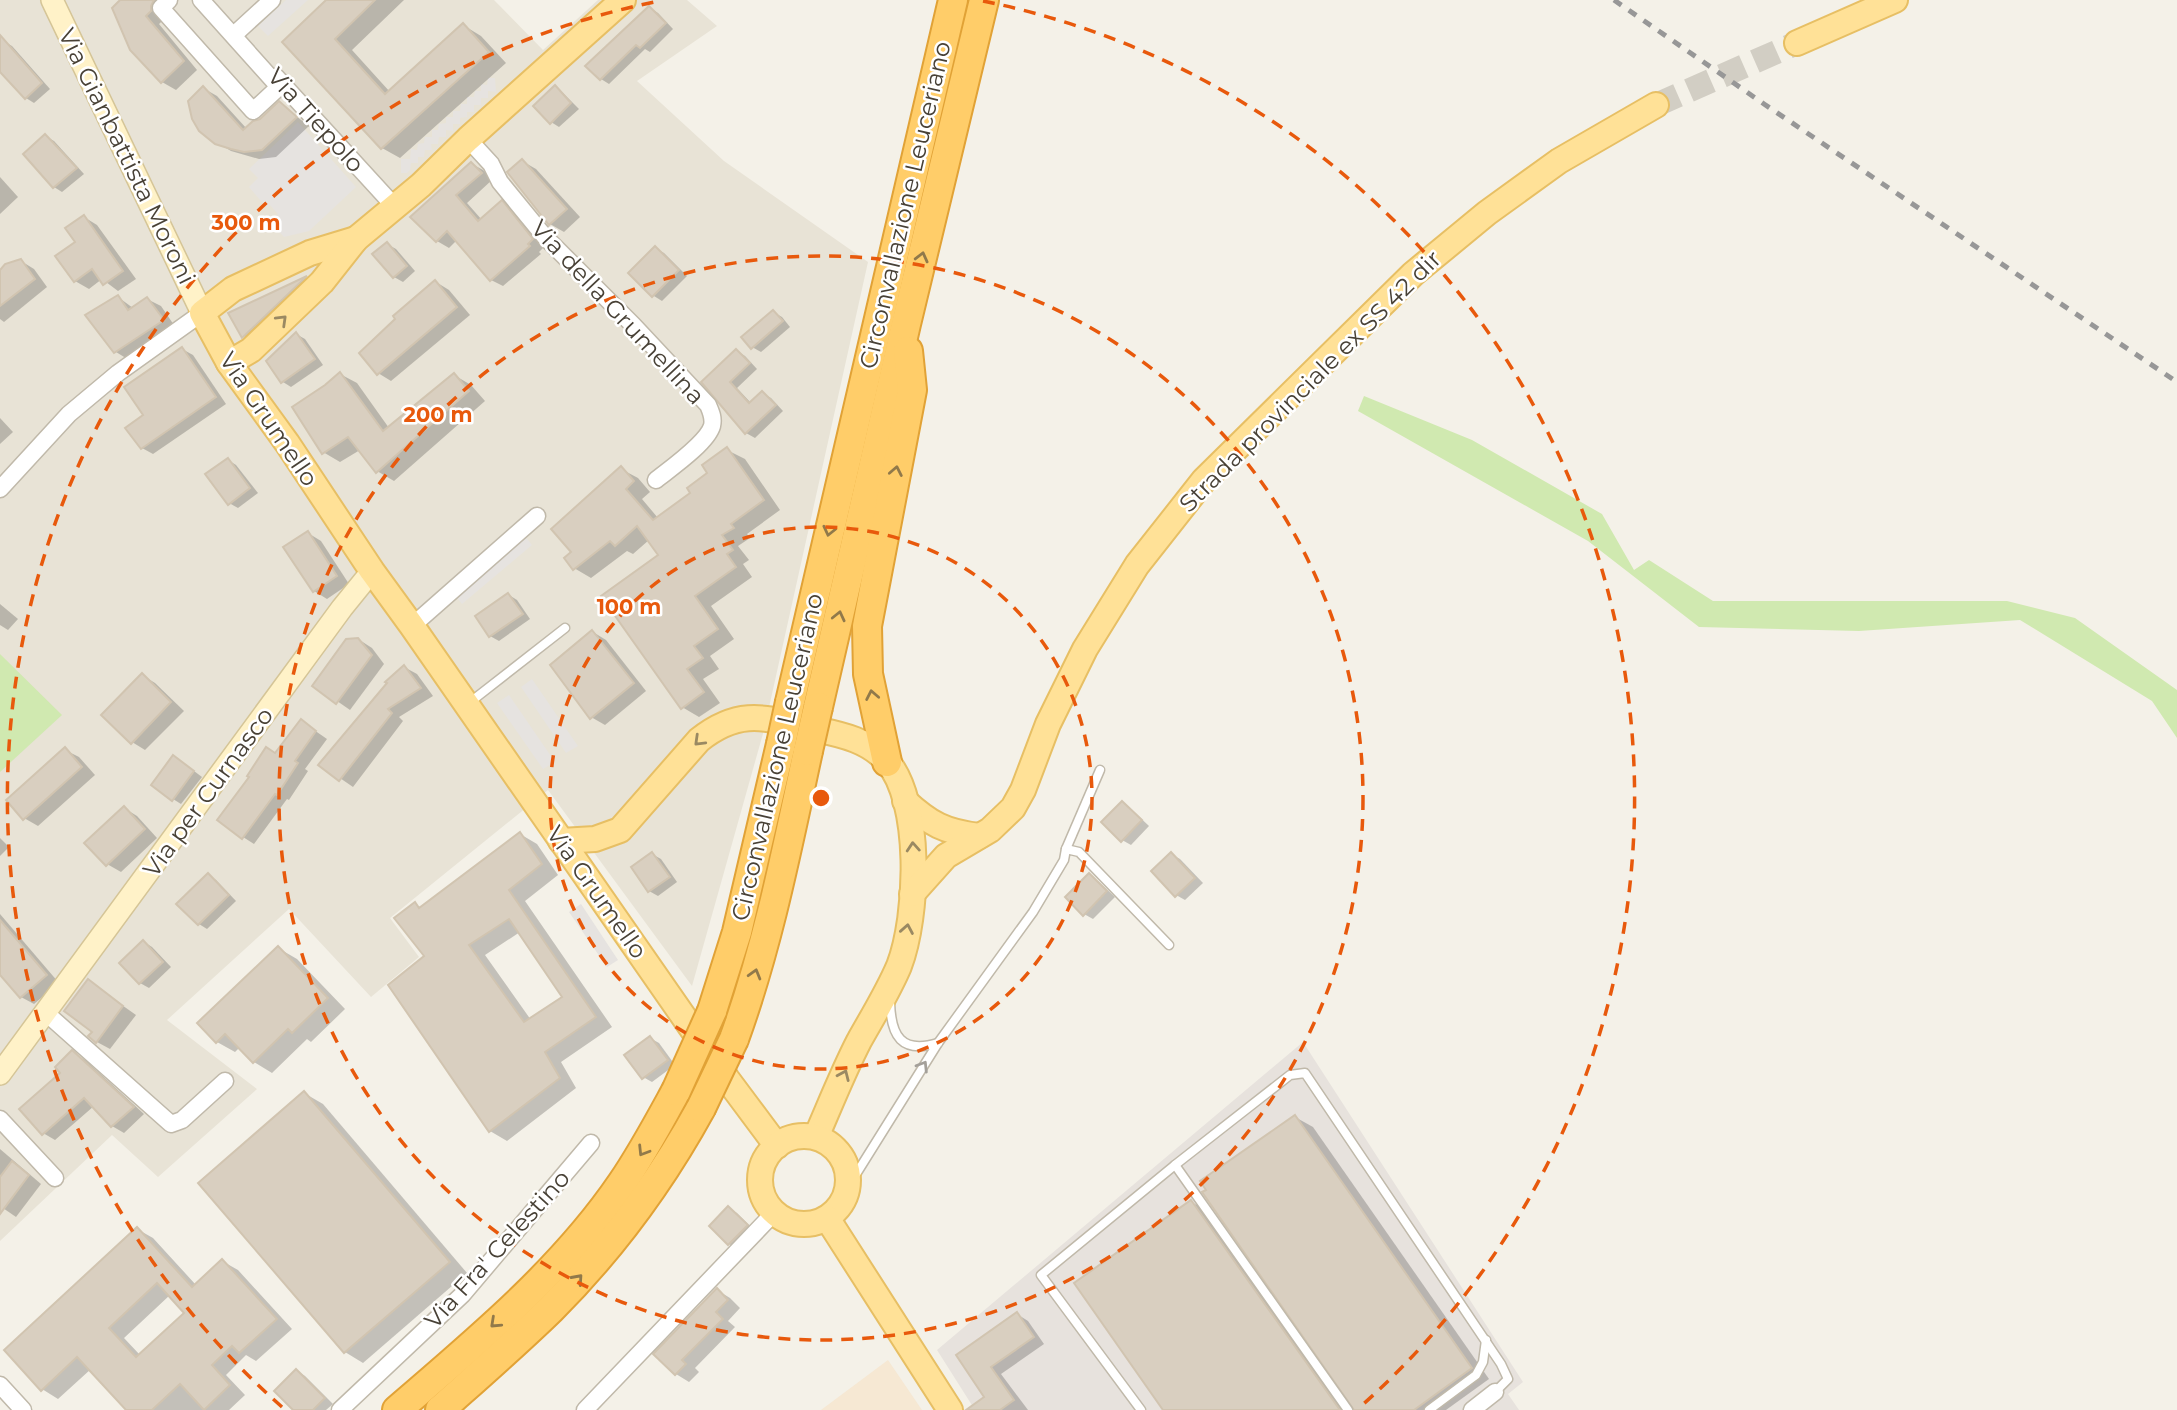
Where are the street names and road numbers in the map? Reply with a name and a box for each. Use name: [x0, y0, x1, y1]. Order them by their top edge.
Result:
street label: Via Gianbattista Moroni: [52, 23, 202, 289]
street label: Circonvallazione Leuceriano: [853, 38, 957, 372]
street label: Via Tiepolo: [261, 62, 371, 178]
street label: Via della Grumellina: [525, 214, 711, 410]
street label: Strada provinciale ex SS 42 dir: [1173, 244, 1447, 518]
street label: Via Grumello: [214, 346, 324, 492]
street label: Circonvallazione Leuceriano: [725, 590, 829, 924]
street label: Via per Curnasco: [137, 702, 279, 882]
street label: Via Grumello: [541, 820, 653, 964]
street label: Via Fra' Celestino: [418, 1164, 576, 1334]

